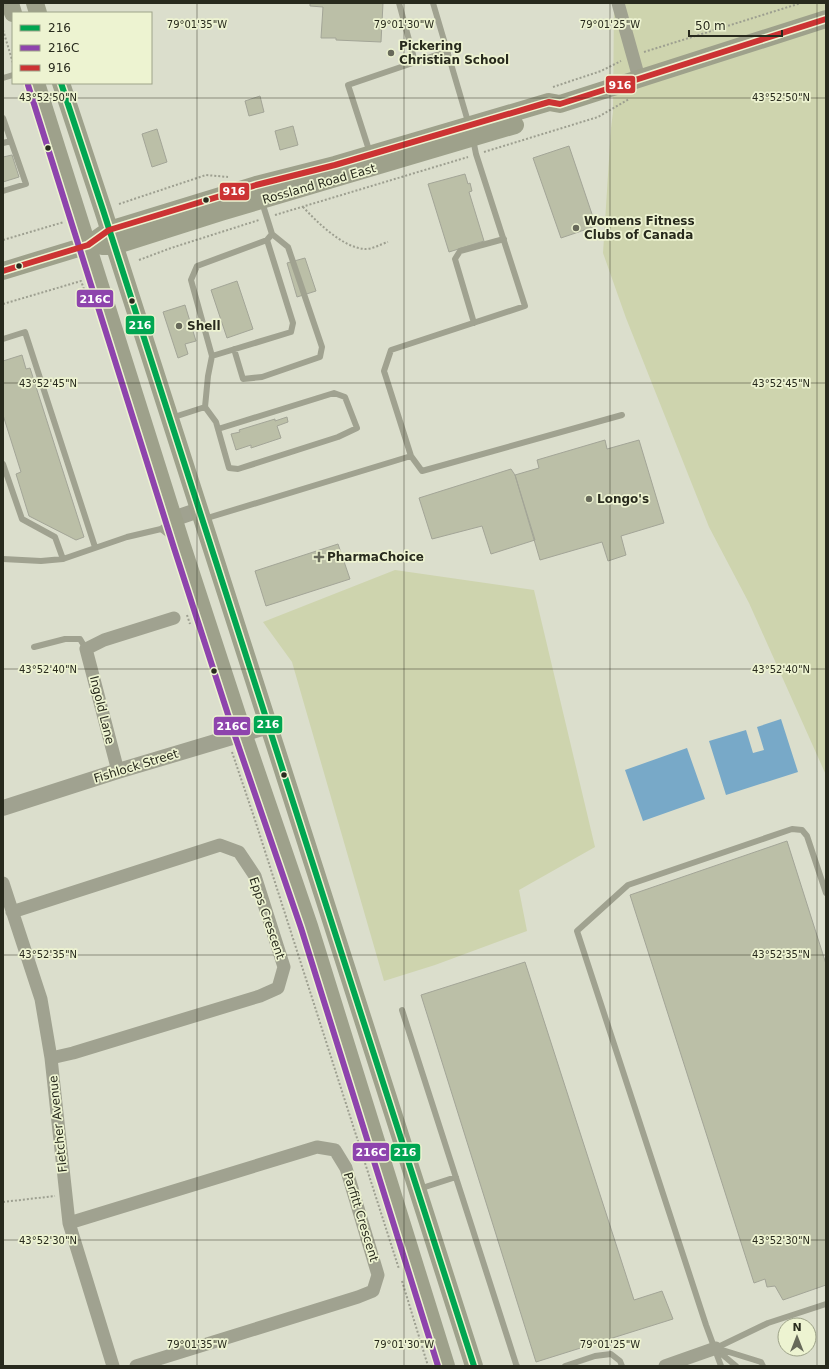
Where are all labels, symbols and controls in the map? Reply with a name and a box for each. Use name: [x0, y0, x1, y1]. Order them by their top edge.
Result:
legend: [12, 12, 152, 84]
scale bar: [689, 12, 782, 38]
text: 79°01'35"W: [167, 19, 227, 30]
text: 79°01'30"W: [374, 19, 434, 30]
text: 79°01'25"W: [580, 19, 640, 30]
text: 50 m: [695, 19, 726, 33]
text: 216: [48, 21, 71, 35]
place label: Pickering Christian School: [399, 39, 509, 67]
text: 216C: [48, 41, 79, 55]
marker: Pickering Christian School: [386, 48, 396, 58]
text: 916: [48, 61, 71, 75]
line badge: 916: [605, 75, 636, 94]
text: 916: [609, 79, 632, 92]
text: 43°52'50"N: [19, 92, 77, 103]
text: 43°52'50"N: [752, 92, 810, 103]
unlabelled marker: [43, 143, 53, 153]
street label: Rossland Road East: [261, 161, 378, 207]
line badge: 916: [219, 182, 250, 201]
text: 916: [223, 185, 246, 198]
unlabelled marker: [201, 195, 211, 205]
place label: Womens Fitness Clubs of Canada: [584, 214, 695, 242]
marker: Womens Fitness Clubs of Canada: [571, 223, 581, 233]
unlabelled marker: [14, 261, 24, 271]
line badge: 216C: [76, 289, 114, 308]
text: 216C: [79, 293, 111, 306]
unlabelled marker: [127, 296, 137, 306]
line badge: 216: [125, 315, 155, 335]
text: 216: [129, 319, 152, 332]
place label: Shell: [187, 319, 221, 333]
marker: Shell: [174, 321, 184, 331]
text: 43°52'45"N: [19, 378, 77, 389]
text: 43°52'45"N: [752, 378, 810, 389]
place label: Longo's: [597, 492, 649, 506]
marker: Longo's: [584, 494, 594, 504]
place label: PharmaChoice: [327, 550, 424, 564]
marker: PharmaChoice: [314, 552, 324, 562]
text: 43°52'40"N: [19, 664, 77, 675]
text: 43°52'40"N: [752, 664, 810, 675]
unlabelled marker: [209, 666, 219, 676]
street label: Ingold Lane: [87, 674, 117, 746]
line badge: 216: [253, 715, 283, 734]
line badge: 216C: [213, 716, 251, 736]
text: 216: [257, 718, 280, 731]
text: 216C: [216, 720, 248, 733]
street label: Fishlock Street: [92, 746, 180, 786]
unlabelled marker: [279, 770, 289, 780]
street label: Epps Crescent: [246, 875, 288, 961]
text: 43°52'35"N: [19, 949, 77, 960]
text: 43°52'35"N: [752, 949, 810, 960]
street label: Fletcher Avenue: [46, 1075, 70, 1173]
line badge: 216C: [352, 1142, 390, 1162]
line badge: 216: [390, 1143, 421, 1162]
text: 216C: [355, 1146, 387, 1159]
text: 216: [394, 1146, 417, 1159]
street label: Parfitt Crescent: [341, 1171, 381, 1264]
text: 43°52'30"N: [19, 1235, 77, 1246]
text: 43°52'30"N: [752, 1235, 810, 1246]
north arrow: [777, 1317, 817, 1357]
text: N: [792, 1321, 802, 1334]
text: 79°01'35"W: [167, 1339, 227, 1350]
text: 79°01'30"W: [374, 1339, 434, 1350]
text: 79°01'25"W: [580, 1339, 640, 1350]

